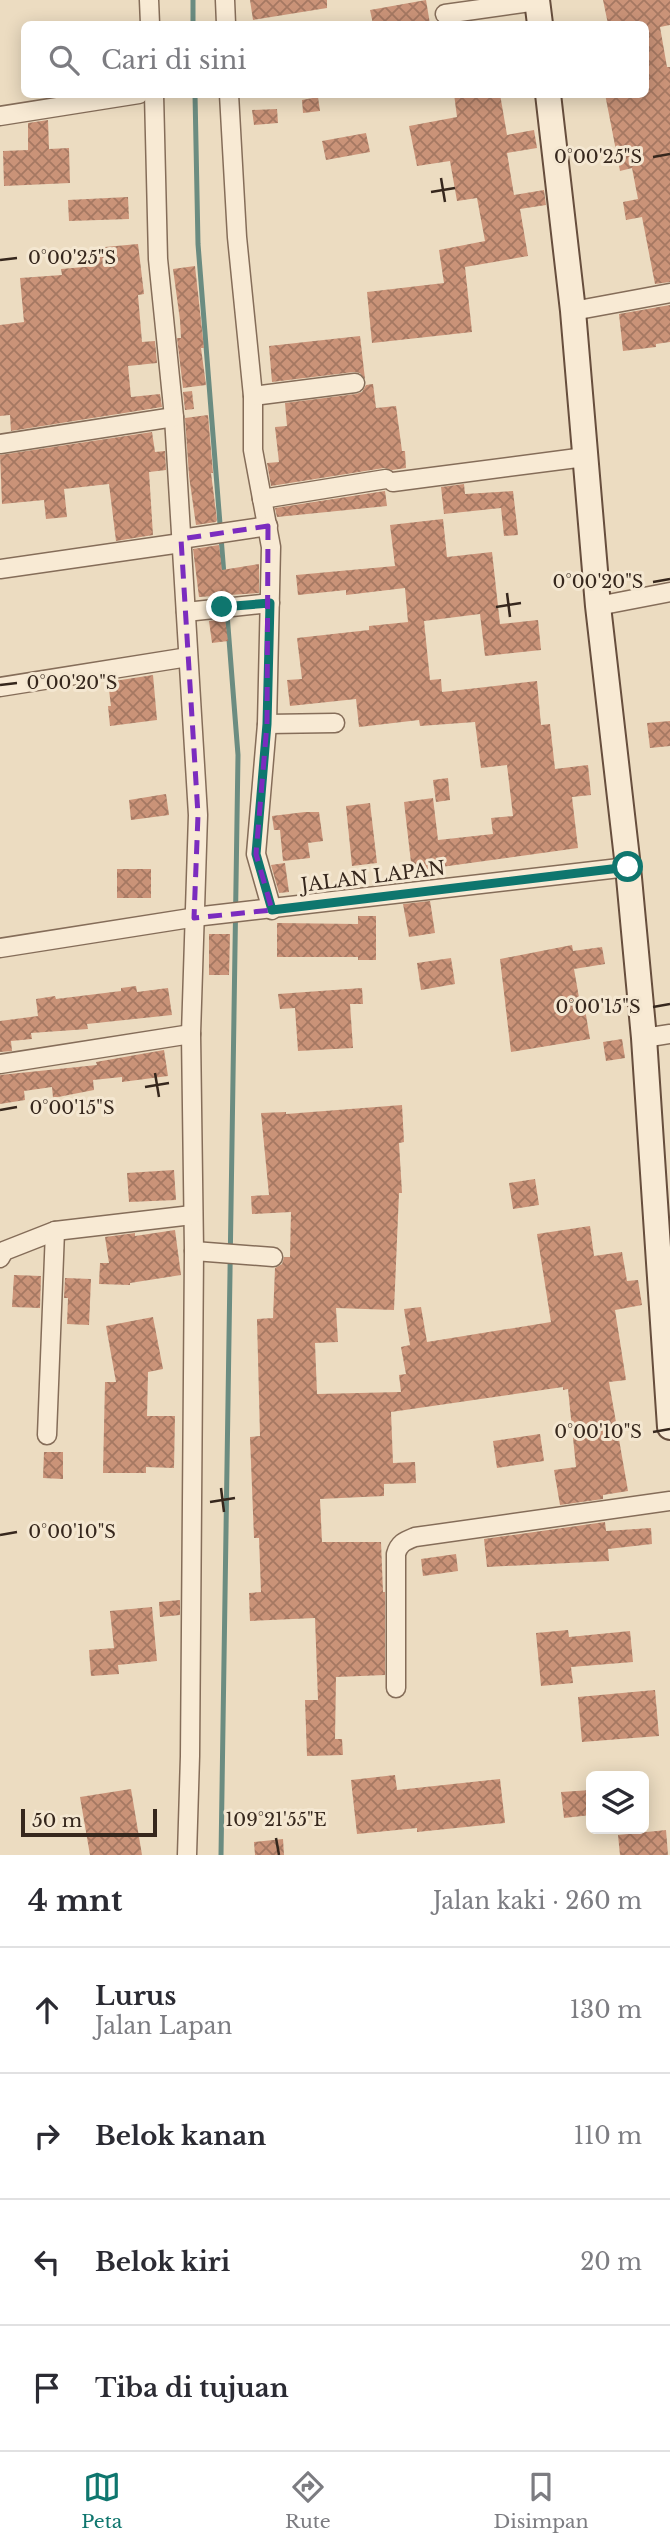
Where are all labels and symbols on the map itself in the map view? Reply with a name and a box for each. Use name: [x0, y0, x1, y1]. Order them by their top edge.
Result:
text: 0°00'25"S: [554, 146, 642, 168]
text: 0°00'25"S: [28, 247, 116, 269]
text: 0°00'20"S: [553, 571, 643, 593]
route end: [206, 591, 237, 622]
text: 0°00'20"S: [27, 672, 117, 694]
route start: [612, 851, 643, 882]
street label: JALAN LAPAN: [297, 856, 447, 897]
text: 0°00'15"S: [555, 996, 641, 1018]
text: 0°00'15"S: [29, 1097, 115, 1119]
text: 0°00'10"S: [554, 1421, 642, 1443]
text: 0°00'10"S: [28, 1521, 116, 1543]
scale bar: [21, 1806, 158, 1838]
text: 109°21'55"E: [225, 1809, 327, 1831]

